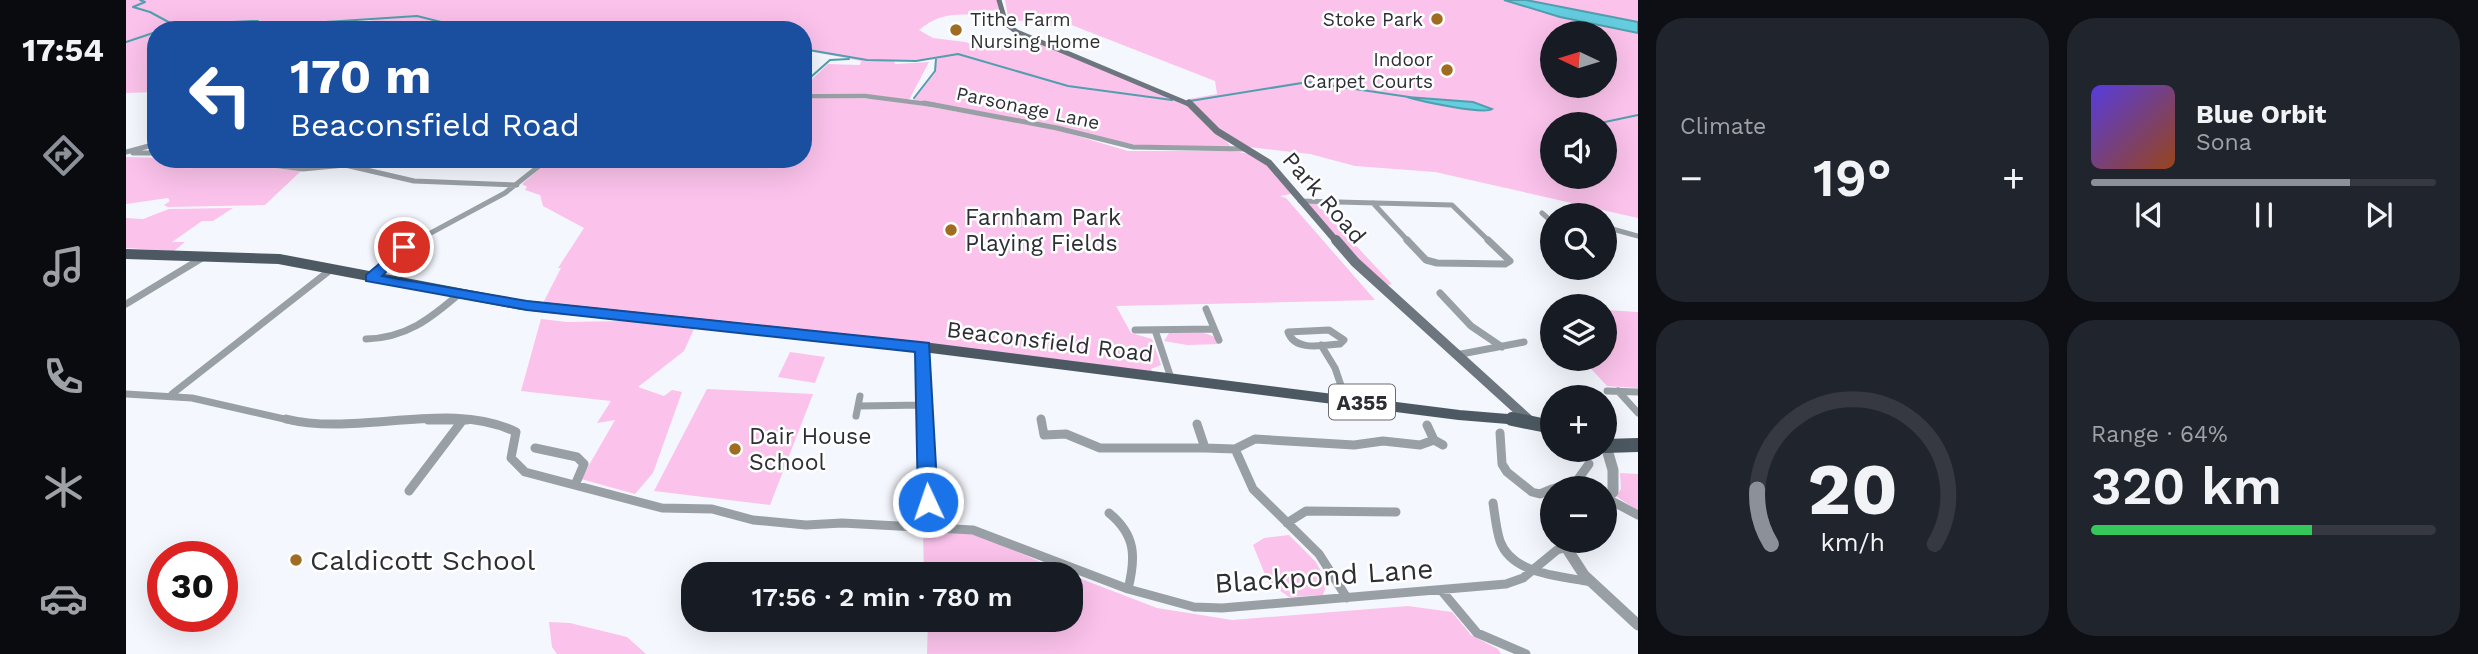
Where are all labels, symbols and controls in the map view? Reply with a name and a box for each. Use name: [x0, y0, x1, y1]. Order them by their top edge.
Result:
place label: Tithe Farm Nursing Home: [970, 8, 1101, 53]
place label: Stoke Park: [1323, 8, 1423, 31]
marker: Stoke Park: [1429, 11, 1445, 27]
north arrow: [1540, 21, 1617, 98]
map controls: [1540, 21, 1617, 553]
marker: Tithe Farm Nursing Home: [948, 22, 964, 38]
text: 17:54: [22, 31, 104, 69]
text: 170 m: [290, 47, 431, 105]
place label: Indoor Carpet Courts: [1303, 48, 1433, 93]
icon: left: [175, 49, 266, 140]
marker: Indoor Carpet Courts: [1439, 62, 1455, 78]
street label: Parsonage Lane: [954, 82, 1102, 134]
text: Blue Orbit: [2196, 99, 2326, 129]
text: Beaconsfield Road: [290, 106, 580, 144]
button: sound: [1540, 112, 1617, 189]
text: Climate: [1680, 113, 1766, 140]
text: Sona: [2196, 129, 2252, 156]
icon: directions: [39, 131, 88, 180]
street label: Park Road: [1277, 147, 1371, 249]
text: 19°: [1813, 148, 1892, 209]
text: −: [1680, 156, 1703, 200]
text: +: [2002, 156, 2025, 200]
icon: previous: [2130, 196, 2168, 234]
icon: pause: [2245, 196, 2283, 234]
icon: next: [2360, 196, 2398, 234]
button: search: [1540, 203, 1617, 280]
place label: Farnham Park Playing Fields: [965, 204, 1121, 257]
pin: [374, 217, 434, 277]
marker: Farnham Park Playing Fields: [943, 222, 959, 238]
icon: arrive: [385, 228, 423, 266]
icon: music: [39, 242, 88, 291]
button: layers: [1540, 294, 1617, 371]
street label: Beaconsfield Road: [945, 316, 1155, 368]
icon: phone: [39, 352, 88, 401]
road number: A355: [1329, 384, 1395, 420]
button: +: [1540, 385, 1617, 462]
text: Range · 64%: [2091, 421, 2228, 448]
place label: Dair House School: [749, 423, 872, 476]
marker: Dair House School: [727, 441, 743, 457]
text: 20: [1807, 446, 1898, 532]
text: 320 km: [2091, 456, 2282, 517]
icon: climate: [39, 463, 88, 512]
position arrow: [891, 465, 965, 539]
button: −: [1540, 476, 1617, 553]
text: km/h: [1820, 528, 1885, 557]
speed limit sign: 30: [147, 541, 238, 632]
place label: Caldicott School: [310, 544, 536, 577]
marker: Caldicott School: [288, 552, 304, 568]
street label: Blackpond Lane: [1214, 552, 1434, 600]
icon: car: [39, 574, 88, 623]
text: 17:56 · 2 min · 780 m: [752, 582, 1012, 612]

